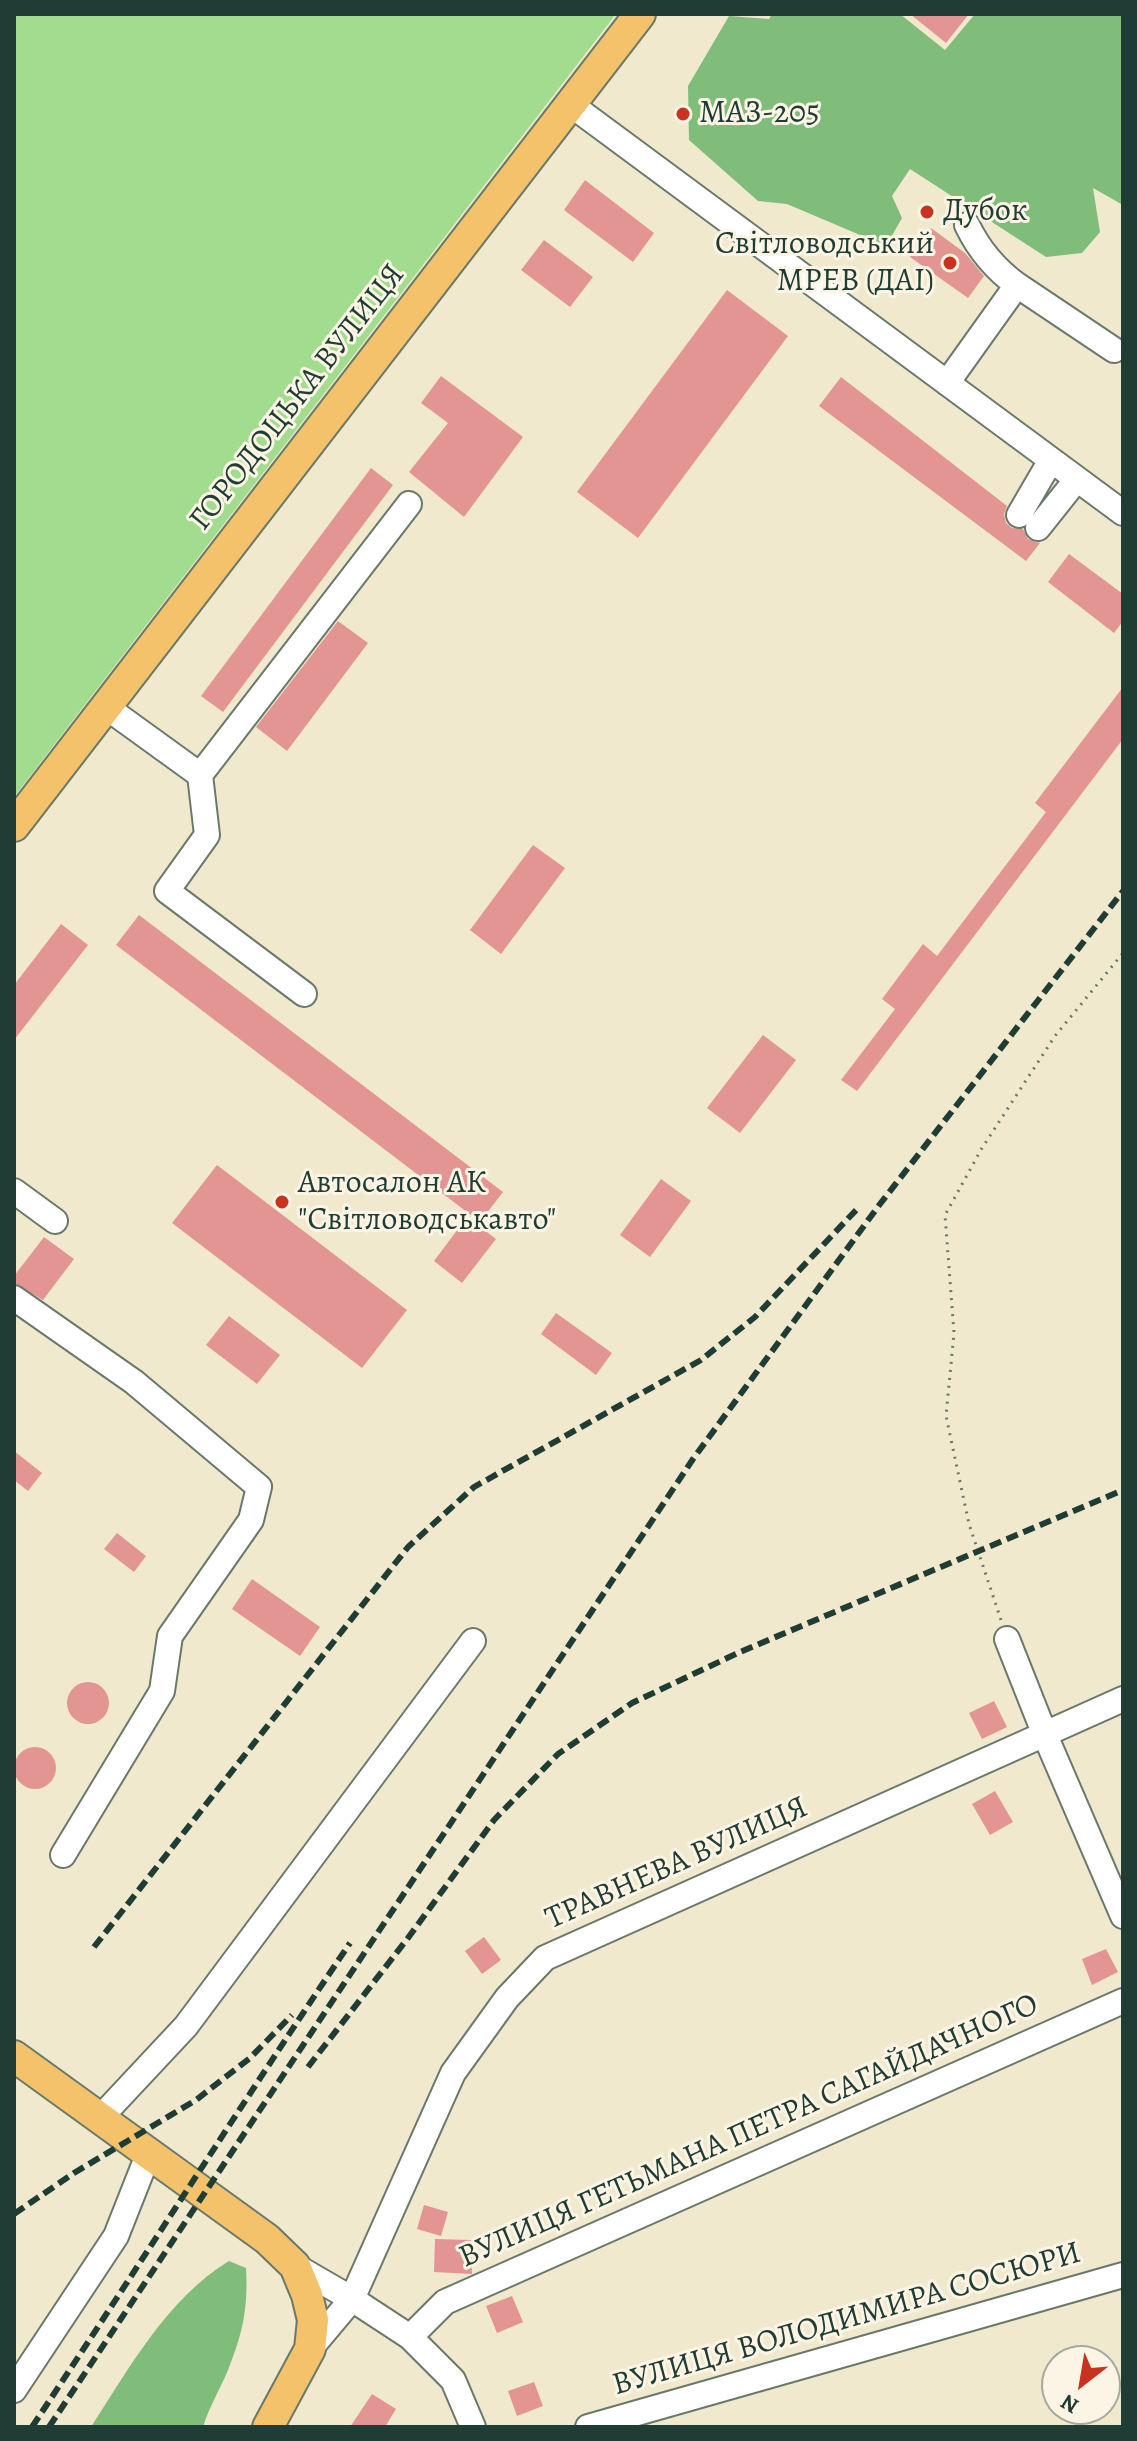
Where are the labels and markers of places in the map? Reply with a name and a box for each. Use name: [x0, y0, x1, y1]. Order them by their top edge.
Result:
place label: МАЗ-205: [699, 95, 820, 133]
marker: МАЗ-205: [674, 105, 692, 123]
place label: Дубок: [943, 193, 1028, 231]
marker: Дубок: [918, 203, 936, 221]
place label: Світловодський МРЕВ (ДАІ): [715, 226, 934, 301]
marker: Світловодський МРЕВ (ДАІ): [941, 254, 959, 272]
place label: Автосалон АК "Світловодськавто": [298, 1165, 556, 1240]
marker: Автосалон АК "Світловодськавто": [273, 1193, 291, 1211]

